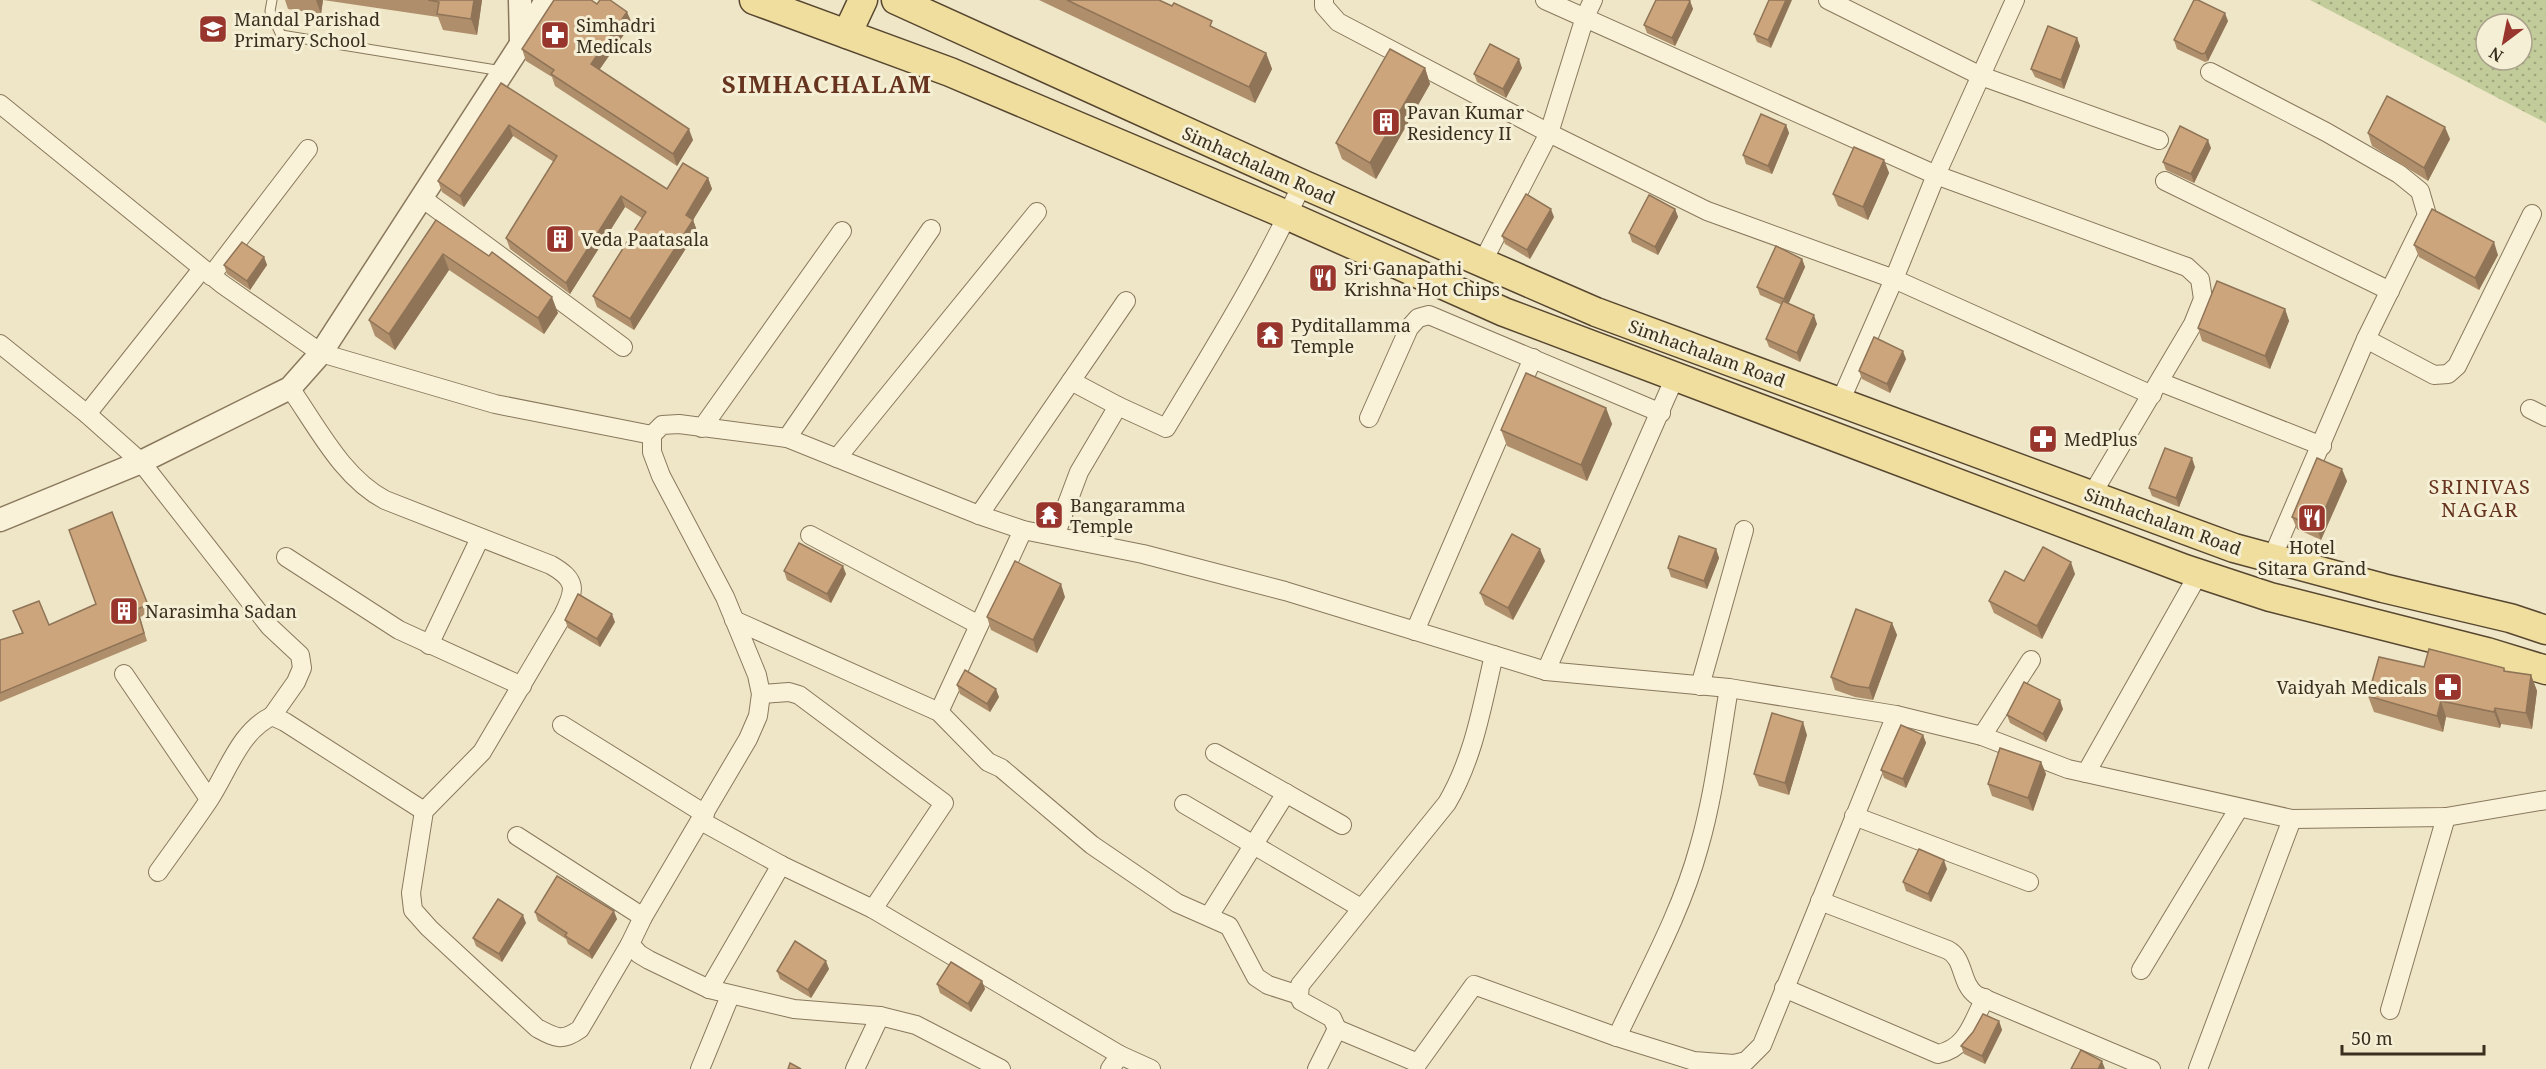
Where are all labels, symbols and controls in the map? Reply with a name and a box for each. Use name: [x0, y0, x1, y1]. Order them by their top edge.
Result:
place label: Mandal Parishad Primary School: [234, 7, 380, 52]
north arrow: [2474, 12, 2534, 72]
school or university icon: Mandal Parishad Primary School: [197, 13, 229, 45]
place label: Simhadri Medicals: [576, 13, 656, 58]
pharmacy icon: Simhadri Medicals: [539, 19, 571, 51]
text: N: [2485, 42, 2507, 67]
district label: SIMHACHALAM: [722, 67, 932, 100]
place label: Pavan Kumar Residency II: [1407, 100, 1525, 145]
building icon: Pavan Kumar Residency II: [1370, 106, 1402, 138]
street label: Simhachalam Road: [1179, 120, 1339, 210]
building icon: Veda Paatasala: [544, 223, 576, 255]
place label: Veda Paatasala: [581, 227, 709, 251]
place label: Sri Ganapathi Krishna Hot Chips: [1344, 256, 1500, 301]
restaurant icon: Sri Ganapathi Krishna Hot Chips: [1307, 262, 1339, 294]
place label: Pyditallamma Temple: [1291, 313, 1411, 358]
street label: Simhachalam Road: [1625, 313, 1789, 393]
temple icon: Pyditallamma Temple: [1254, 319, 1286, 351]
pharmacy icon: MedPlus: [2027, 423, 2059, 455]
place label: MedPlus: [2064, 427, 2138, 451]
district label: SRINIVAS NAGAR: [2429, 473, 2531, 523]
street label: Simhachalam Road: [2081, 481, 2245, 561]
place label: Bangaramma Temple: [1070, 493, 1186, 538]
temple icon: Bangaramma Temple: [1033, 499, 1065, 531]
restaurant icon: Hotel Sitara Grand: [2296, 502, 2328, 534]
place label: Hotel Sitara Grand: [2258, 535, 2366, 580]
building icon: Narasimha Sadan: [108, 595, 140, 627]
place label: Narasimha Sadan: [145, 599, 297, 623]
pharmacy icon: Vaidyah Medicals: [2432, 671, 2464, 703]
place label: Vaidyah Medicals: [2277, 675, 2427, 699]
scale bar: [2342, 1018, 2484, 1056]
text: 50 m: [2351, 1026, 2393, 1050]

